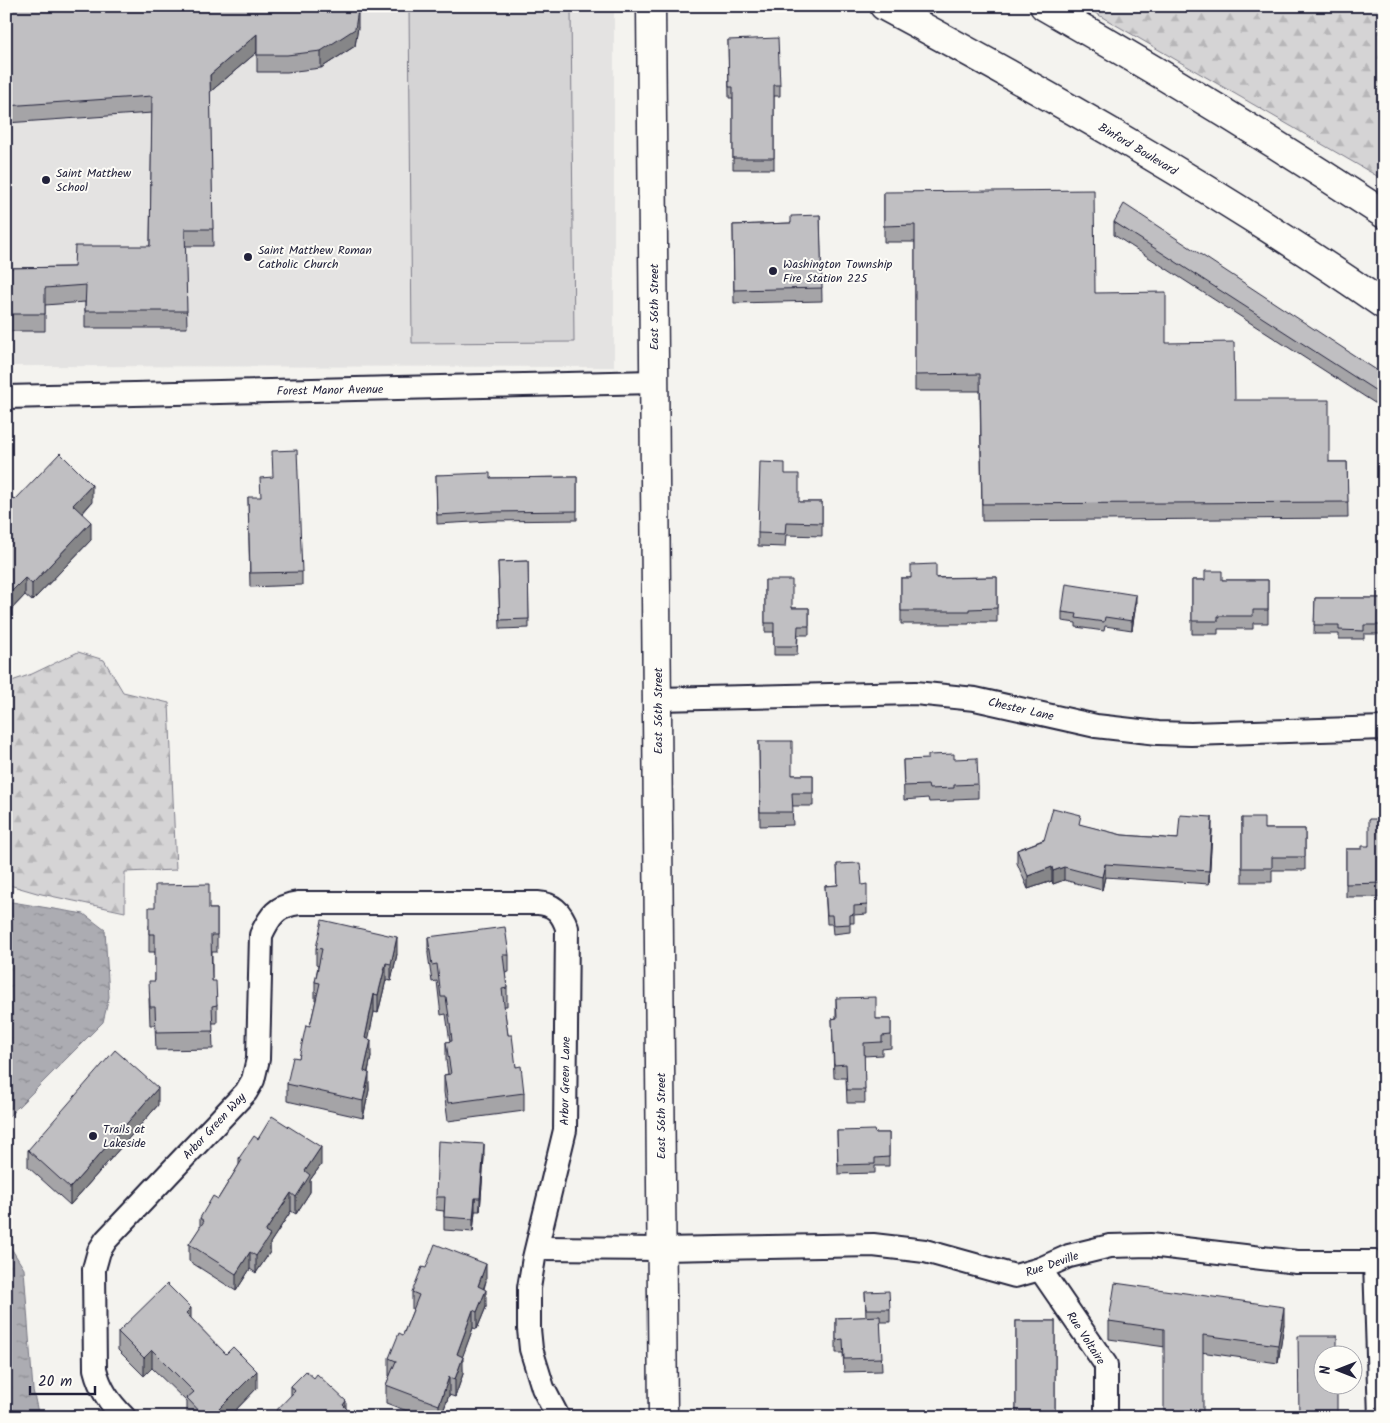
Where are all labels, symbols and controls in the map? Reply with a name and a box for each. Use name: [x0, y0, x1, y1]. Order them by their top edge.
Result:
street label: Binford Boulevard: [1095, 118, 1182, 181]
place label: Saint Matthew School: [56, 164, 132, 197]
marker: Saint Matthew School: [40, 174, 52, 186]
place label: Saint Matthew Roman Catholic Church: [258, 241, 372, 274]
marker: Saint Matthew Roman Catholic Church: [242, 251, 254, 263]
place label: Washington Township Fire Station 225: [783, 255, 893, 288]
street label: East 56th Street: [645, 263, 664, 350]
marker: Washington Township Fire Station 225: [767, 265, 779, 277]
street label: Forest Manor Avenue: [276, 380, 384, 401]
street label: East 56th Street: [649, 667, 668, 754]
street label: Chester Lane: [986, 693, 1056, 726]
street label: Arbor Green Lane: [555, 1036, 576, 1126]
street label: East 56th Street: [652, 1072, 671, 1159]
street label: Arbor Green Way: [178, 1088, 251, 1164]
place label: Trails at Lakeside: [103, 1120, 146, 1153]
marker: Trails at Lakeside: [87, 1130, 99, 1142]
street label: Rue Deville: [1023, 1246, 1082, 1282]
street label: Rue Voltaire: [1061, 1308, 1110, 1369]
north arrow: [1312, 1346, 1362, 1396]
scale bar: [30, 1363, 95, 1395]
text: N: [1315, 1365, 1337, 1374]
text: 20 m: [38, 1370, 72, 1394]

